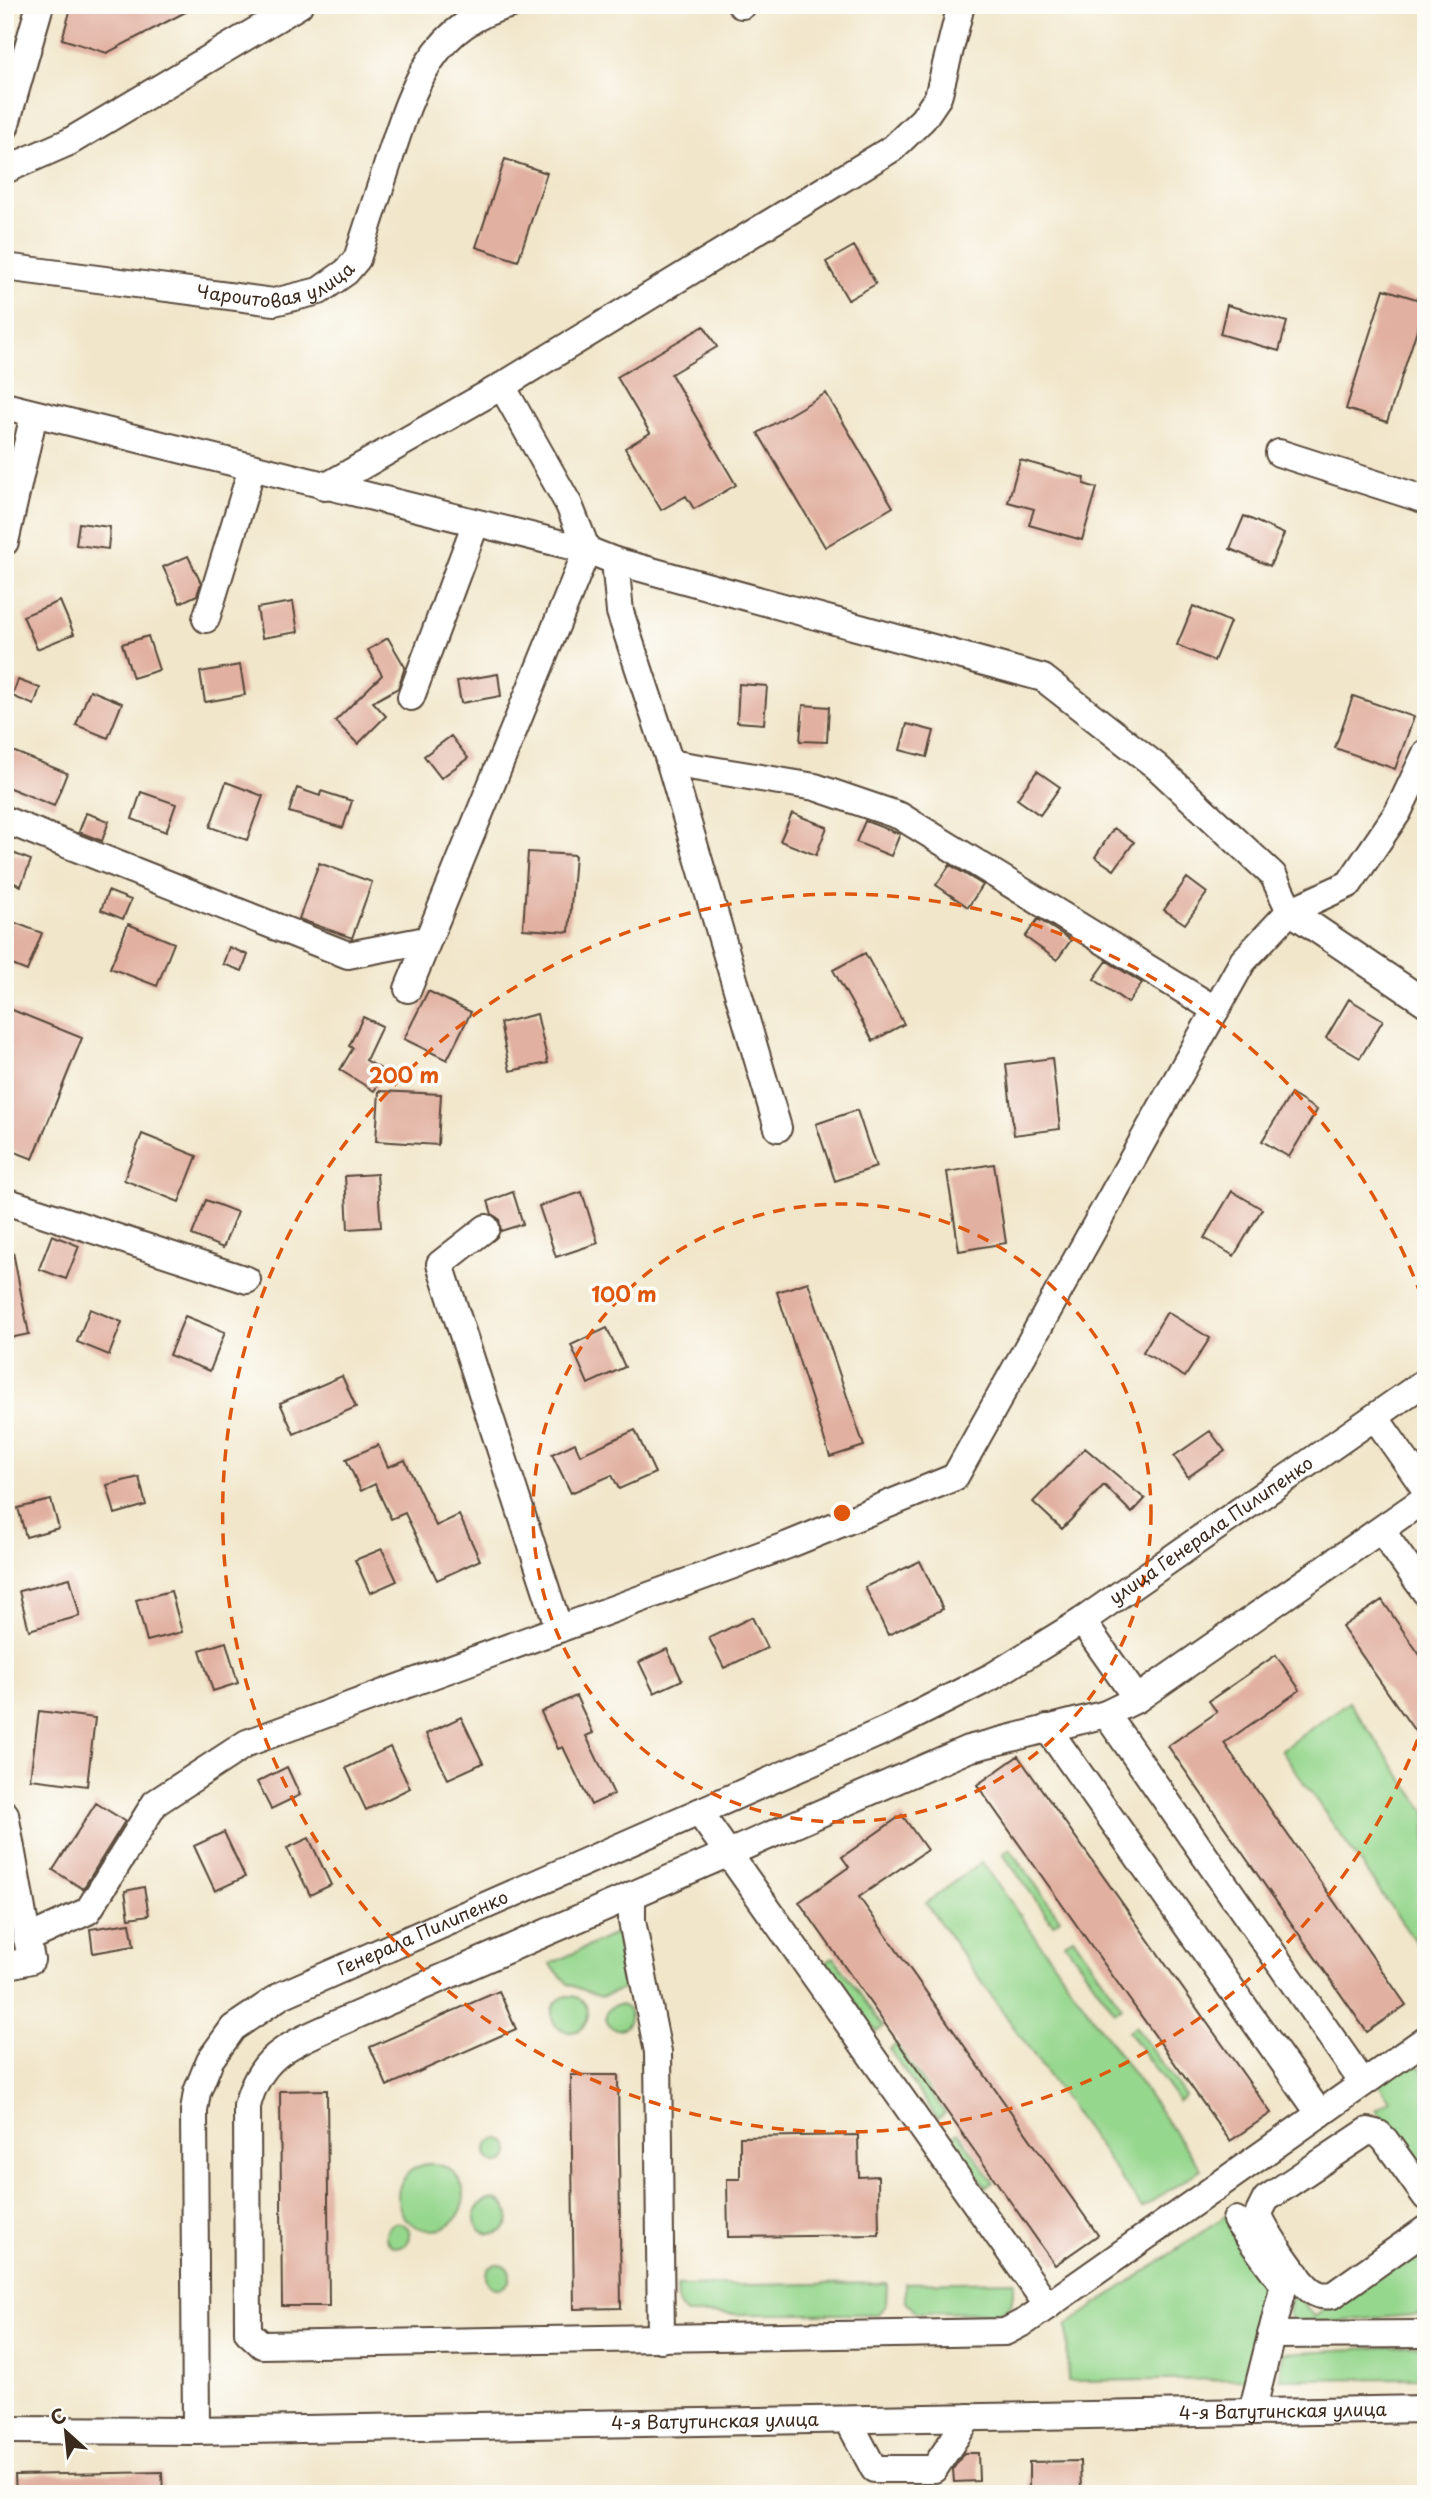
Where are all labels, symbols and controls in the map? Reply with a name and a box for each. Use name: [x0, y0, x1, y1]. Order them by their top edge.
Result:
street label: Чароитовая улица: [195, 256, 361, 314]
text: 200 m: [369, 1058, 439, 1090]
text: 100 m: [591, 1277, 657, 1309]
street label: улица Генерала Пилипенко: [1103, 1449, 1318, 1610]
centre of rings: [830, 1501, 854, 1525]
street label: Генерала Пилипенко: [332, 1882, 512, 1981]
street label: 4-я Ватутинская улица: [1179, 2395, 1388, 2425]
north arrow: [32, 2398, 102, 2468]
text: С: [45, 2400, 71, 2432]
street label: 4-я Ватутинская улица: [611, 2405, 820, 2436]

